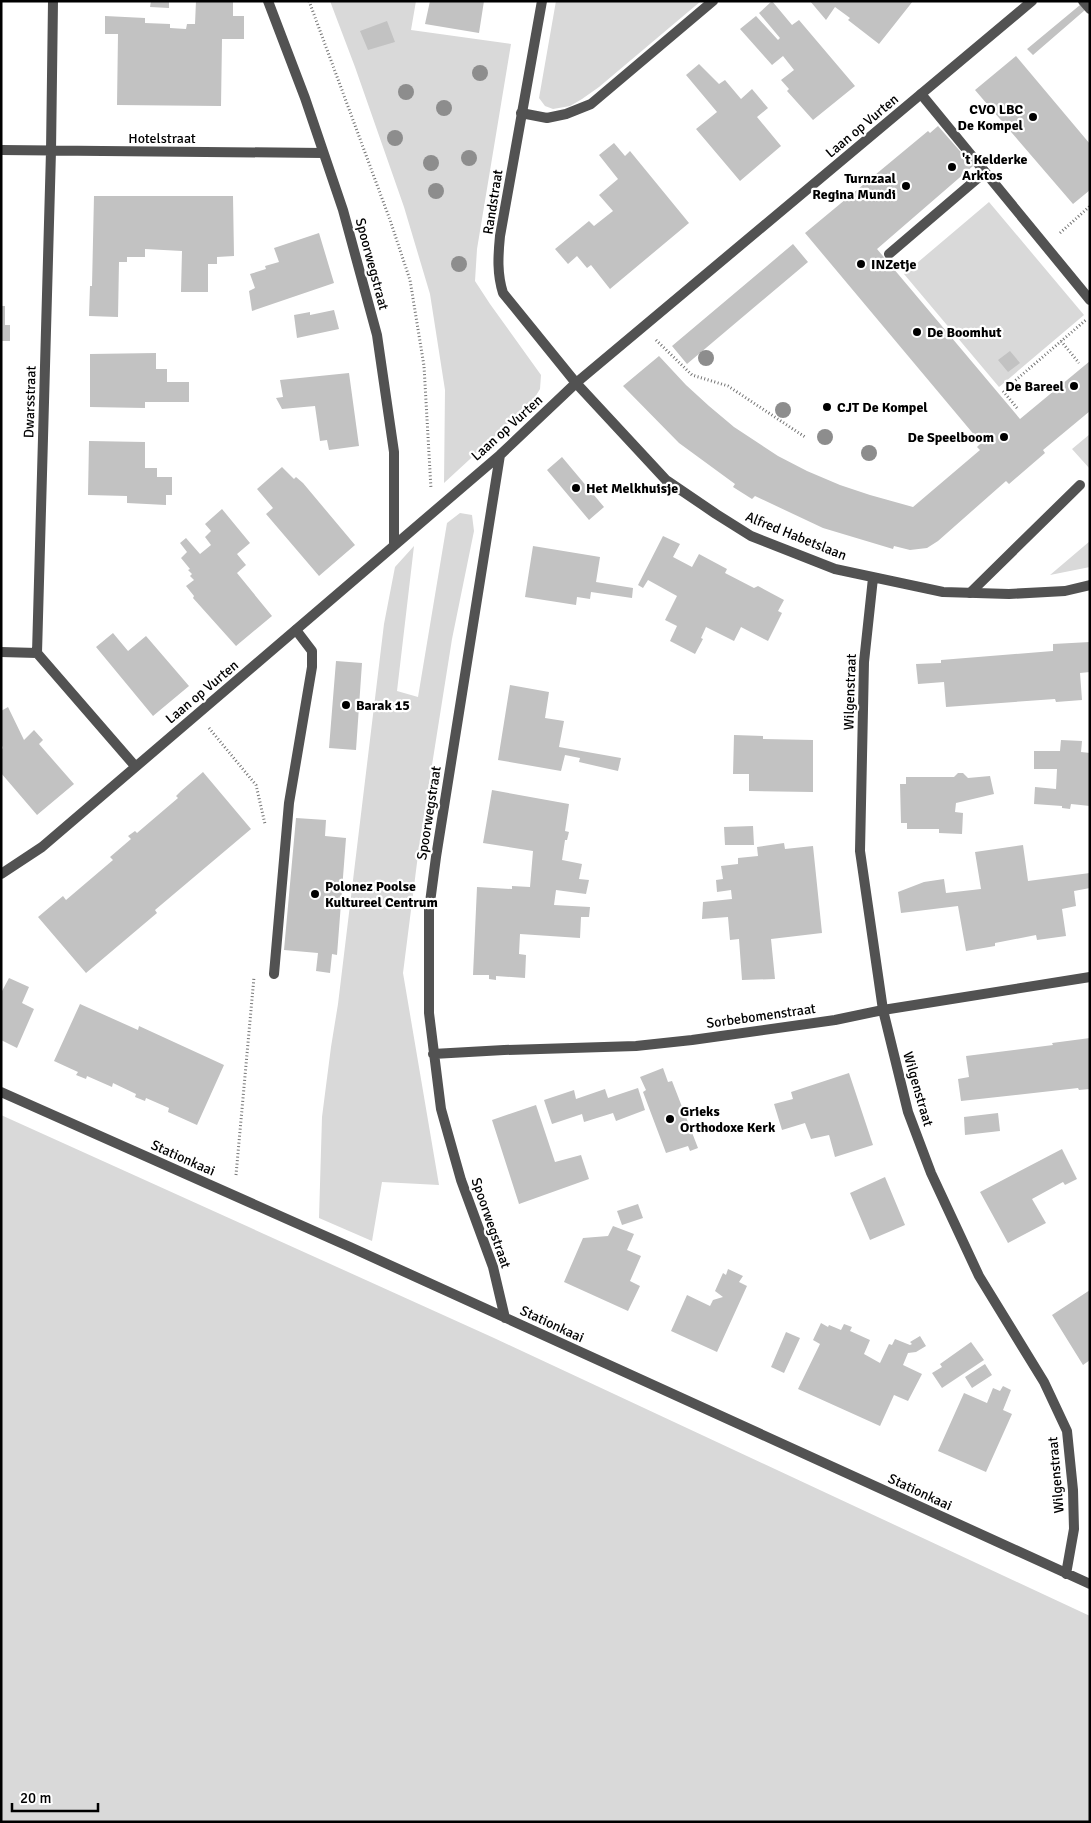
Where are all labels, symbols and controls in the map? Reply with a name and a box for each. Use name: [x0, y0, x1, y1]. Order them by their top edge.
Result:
street label: Laan op Vurten: [822, 91, 902, 161]
place label: CVO LBC De Kompel: [958, 101, 1024, 134]
marker: CVO LBC De Kompel: [1027, 111, 1039, 123]
street label: Hotelstraat: [128, 130, 196, 147]
place label: 't Kelderke Arktos: [962, 151, 1027, 184]
marker: 't Kelderke Arktos: [946, 161, 958, 173]
street label: Randstraat: [479, 168, 507, 236]
place label: Turnzaal Regina Mundi: [812, 170, 897, 203]
marker: Turnzaal Regina Mundi: [900, 180, 912, 192]
street label: Spoorwegstraat: [352, 216, 392, 312]
place label: INZetje: [871, 256, 917, 273]
marker: INZetje: [855, 258, 867, 270]
place label: De Boomhut: [927, 324, 1002, 341]
marker: De Boomhut: [911, 326, 923, 338]
street label: Dwarsstraat: [20, 365, 40, 439]
place label: De Bareel: [1005, 378, 1065, 395]
marker: De Bareel: [1068, 380, 1080, 392]
street label: Laan op Vurten: [468, 392, 546, 464]
place label: CJT De Kompel: [837, 399, 928, 416]
marker: CJT De Kompel: [821, 401, 833, 413]
place label: De Speelboom: [908, 429, 994, 446]
marker: De Speelboom: [998, 431, 1010, 443]
place label: Het Melkhuisje: [586, 480, 678, 497]
marker: Het Melkhuisje: [570, 482, 582, 494]
street label: Alfred Habetslaan: [743, 508, 849, 564]
street label: Wilgenstraat: [840, 653, 860, 731]
street label: Laan op Vurten: [162, 657, 242, 727]
place label: Barak 15: [356, 697, 410, 714]
marker: Barak 15: [340, 699, 352, 711]
street label: Spoorwegstraat: [413, 765, 445, 861]
place label: Polonez Poolse Kultureel Centrum: [325, 878, 438, 911]
marker: Polonez Poolse Kultureel Centrum: [309, 888, 321, 900]
street label: Sorbebomenstraat: [705, 1000, 817, 1032]
street label: Wilgenstraat: [899, 1050, 937, 1128]
place label: Grieks Orthodoxe Kerk: [680, 1103, 776, 1136]
marker: Grieks Orthodoxe Kerk: [664, 1113, 676, 1125]
street label: Stationkaai: [148, 1136, 218, 1180]
street label: Spoorwegstraat: [468, 1176, 514, 1271]
street label: Stationkaai: [517, 1302, 587, 1346]
street label: Wilgenstraat: [1044, 1436, 1068, 1514]
street label: Stationkaai: [885, 1470, 955, 1514]
scale bar: [12, 1780, 99, 1812]
text: 20 m: [20, 1789, 51, 1807]

